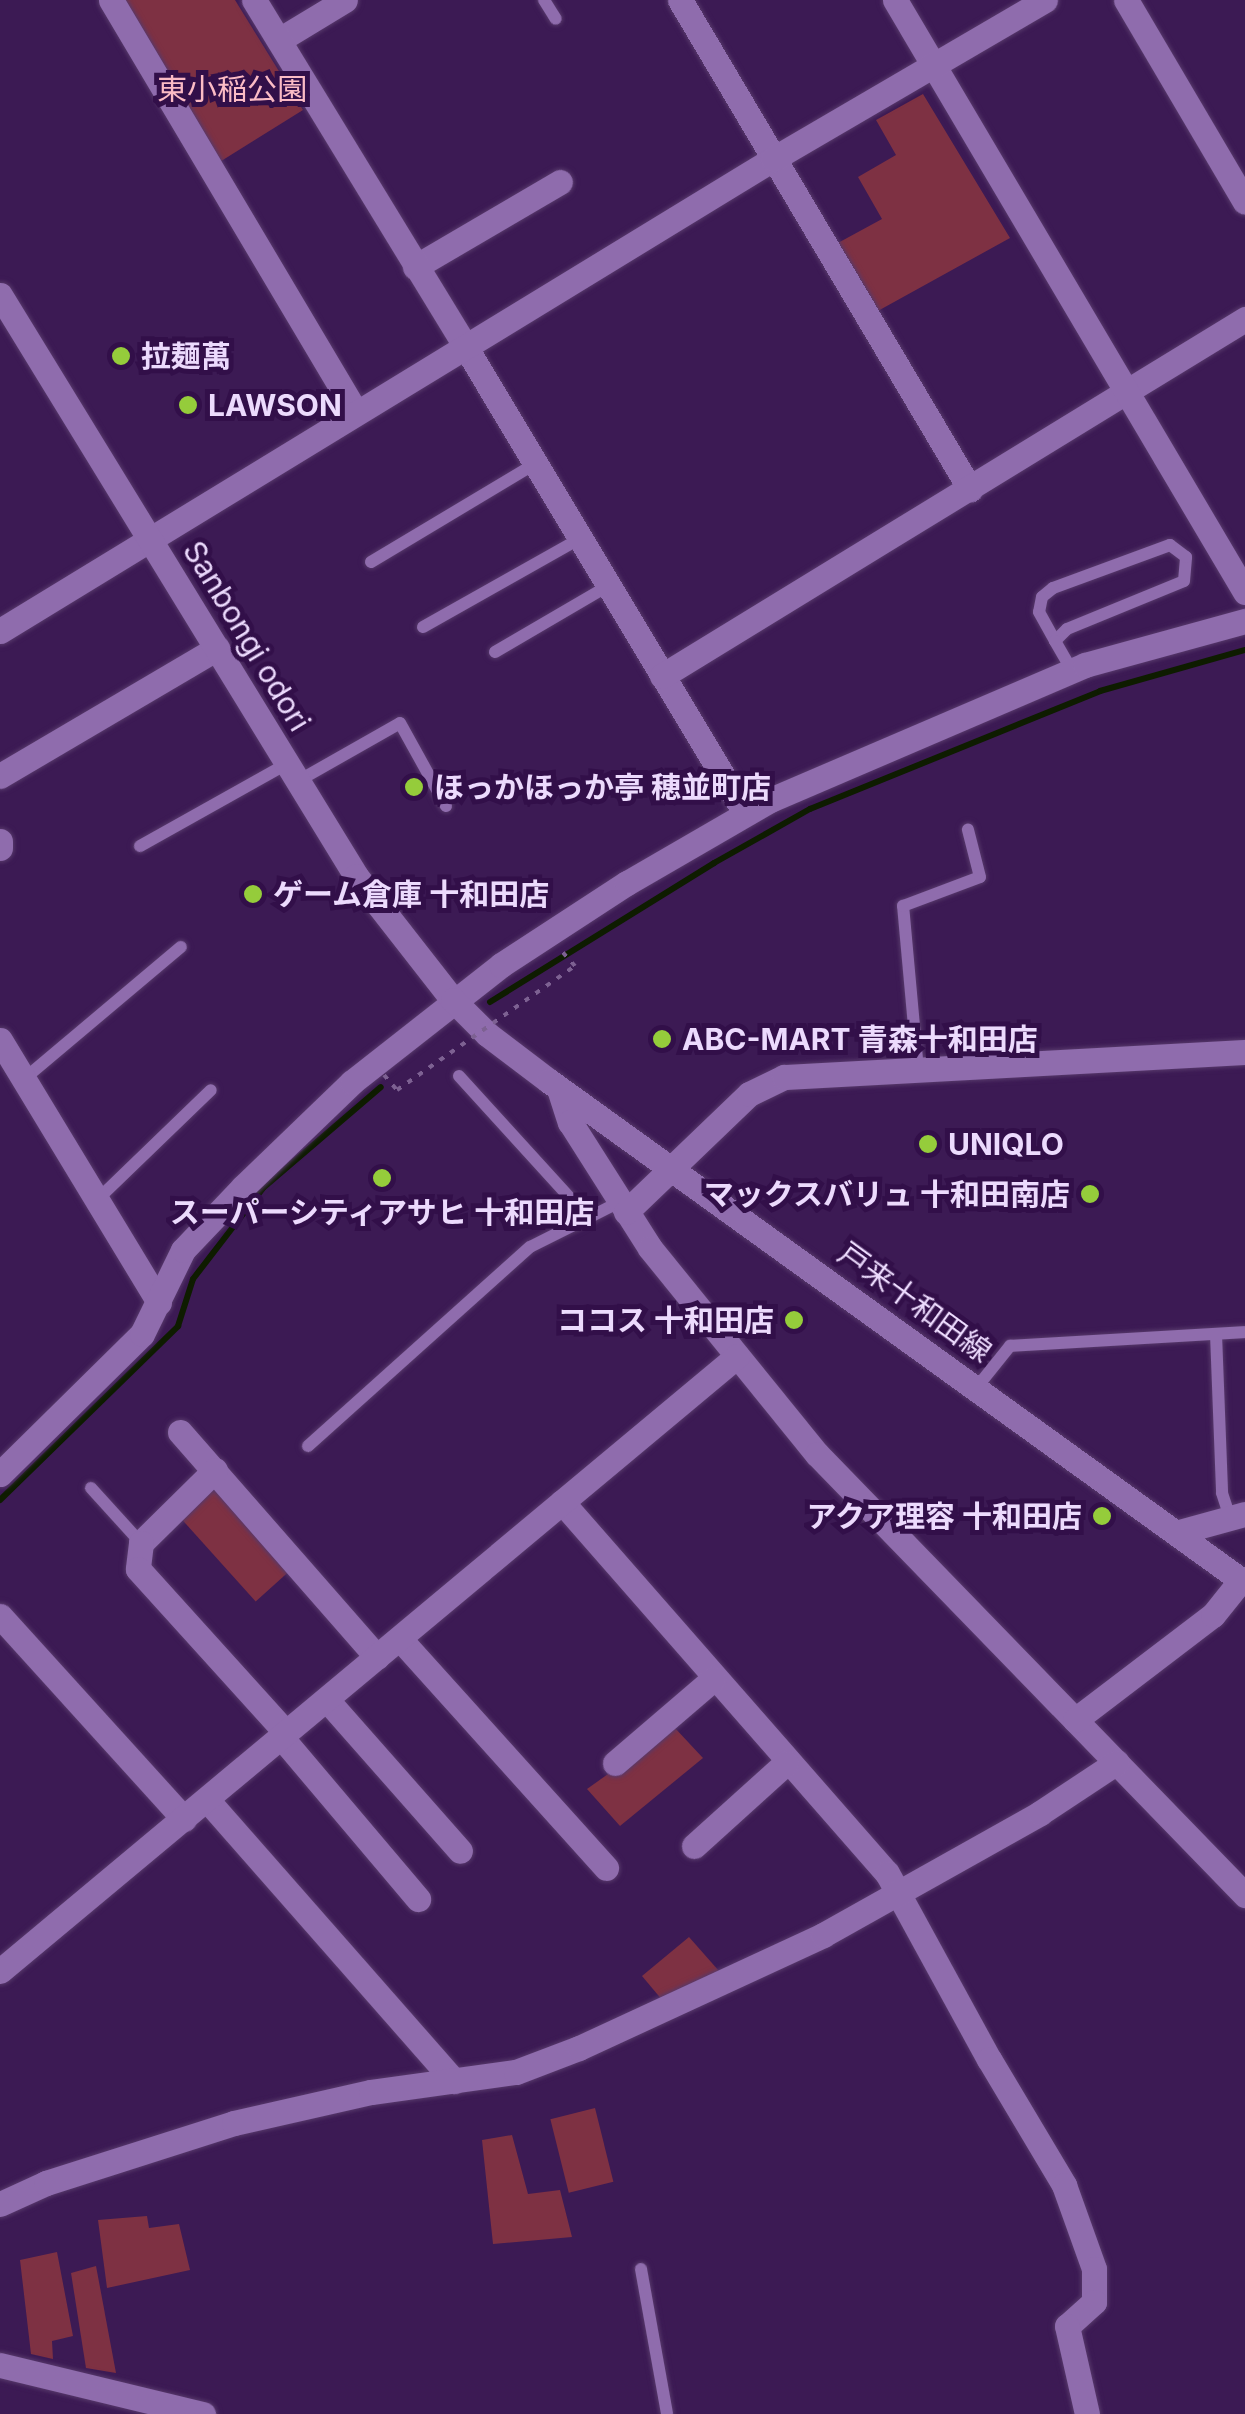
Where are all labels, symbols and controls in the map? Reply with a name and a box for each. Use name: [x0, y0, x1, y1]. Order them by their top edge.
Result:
park label: 東小稲公園: [157, 71, 307, 107]
place label: 拉麺萬: [141, 338, 231, 374]
marker: 拉麺萬: [110, 345, 132, 367]
place label: LAWSON: [208, 387, 342, 423]
marker: LAWSON: [177, 394, 199, 416]
street label: Sanbongi odori: [176, 534, 318, 738]
place label: ほっかほっか亭 穂並町店: [434, 769, 771, 805]
marker: ほっかほっか亭 穂並町店: [403, 776, 425, 798]
place label: ゲーム倉庫 十和田店: [273, 876, 550, 912]
marker: ゲーム倉庫 十和田店: [242, 883, 264, 905]
place label: ABC-MART 青森十和田店: [682, 1021, 1038, 1057]
marker: ABC-MART 青森十和田店: [651, 1028, 673, 1050]
place label: UNIQLO: [948, 1126, 1064, 1162]
marker: UNIQLO: [917, 1133, 939, 1155]
marker: スーパーシティアサヒ 十和田店: [371, 1167, 393, 1189]
place label: マックスバリュ 十和田南店: [703, 1176, 1070, 1212]
marker: マックスバリュ 十和田南店: [1079, 1183, 1101, 1205]
place label: スーパーシティアサヒ 十和田店: [168, 1194, 596, 1230]
street label: 戸来十和田線: [832, 1235, 998, 1369]
place label: ココス 十和田店: [557, 1302, 774, 1338]
marker: ココス 十和田店: [783, 1309, 805, 1331]
place label: アクア理容 十和田店: [805, 1498, 1082, 1534]
marker: アクア理容 十和田店: [1091, 1505, 1113, 1527]

